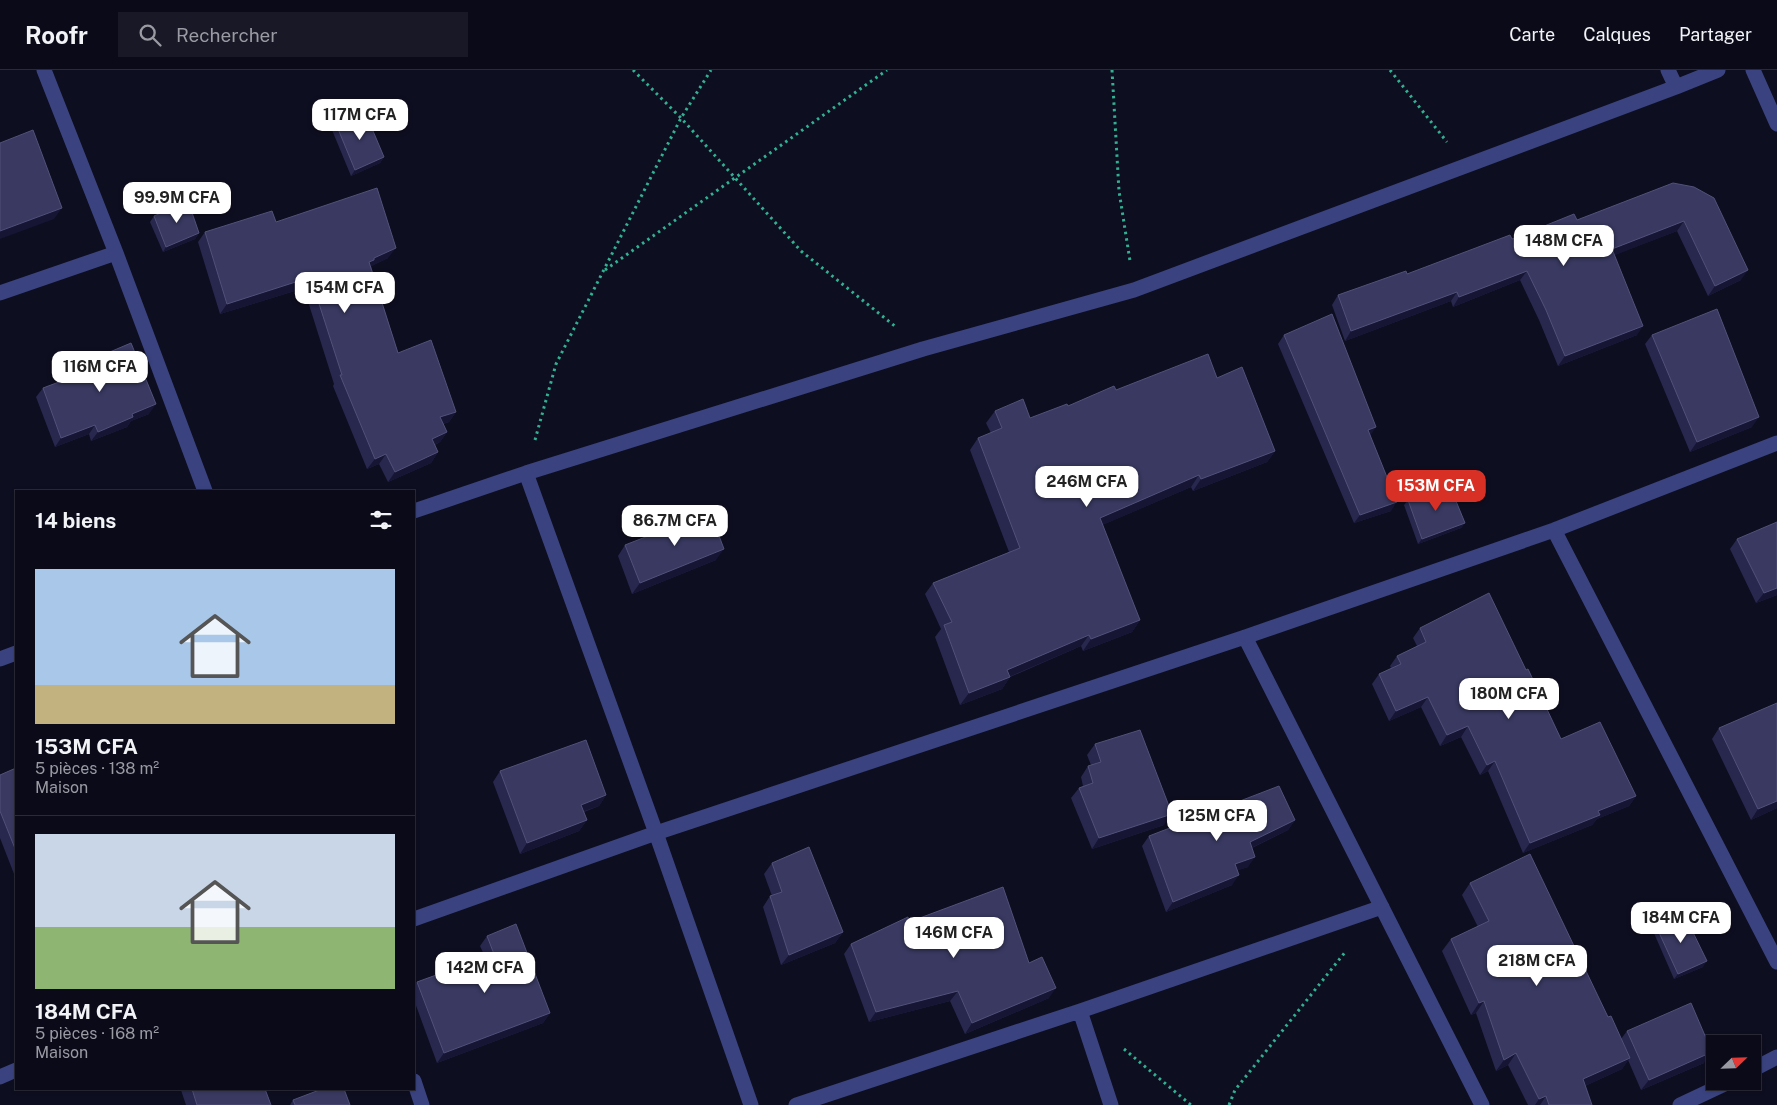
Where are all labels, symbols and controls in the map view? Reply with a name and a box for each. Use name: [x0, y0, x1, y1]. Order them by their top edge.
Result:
search box: [118, 12, 468, 57]
text: Roofr: [25, 21, 88, 49]
icon: search: [136, 21, 164, 49]
text: Rechercher: [176, 24, 278, 46]
text: Carte: [1509, 24, 1555, 45]
text: Calques: [1583, 24, 1651, 45]
text: Partager: [1679, 24, 1752, 45]
pin: 117M CFA: [308, 98, 412, 141]
text: 117M CFA: [323, 105, 397, 124]
pin: 99.9M CFA: [120, 182, 234, 224]
text: 99.9M CFA: [134, 188, 220, 207]
pin: 148M CFA: [1512, 224, 1616, 267]
text: 148M CFA: [1525, 231, 1603, 250]
pin: 154M CFA: [293, 272, 397, 314]
text: 154M CFA: [306, 278, 384, 297]
pin: 116M CFA: [48, 350, 152, 393]
text: 116M CFA: [63, 357, 137, 376]
pin: 246M CFA: [1035, 466, 1139, 508]
pin: 153M CFA: [1384, 470, 1488, 512]
text: 246M CFA: [1046, 472, 1128, 491]
text: 153M CFA: [1397, 476, 1475, 495]
pin: 86.7M CFA: [618, 504, 732, 547]
icon: filters: [367, 506, 395, 534]
text: 14 biens: [35, 508, 116, 533]
text: 86.7M CFA: [633, 511, 717, 530]
icon: home: [170, 601, 260, 691]
pin: 180M CFA: [1457, 678, 1561, 720]
text: 180M CFA: [1470, 684, 1548, 703]
text: 153M CFA: [35, 734, 138, 759]
text: 5 pièces · 138 m²: [35, 759, 159, 778]
text: Maison: [35, 778, 88, 797]
pin: 125M CFA: [1165, 800, 1269, 842]
text: 125M CFA: [1178, 806, 1256, 825]
icon: home: [170, 867, 260, 957]
pin: 184M CFA: [1629, 902, 1733, 944]
text: 184M CFA: [1642, 908, 1720, 927]
pin: 146M CFA: [902, 916, 1006, 959]
text: 146M CFA: [915, 923, 993, 942]
pin: 218M CFA: [1485, 944, 1589, 987]
text: 218M CFA: [1498, 951, 1576, 970]
pin: 142M CFA: [433, 952, 537, 994]
text: 142M CFA: [446, 958, 524, 977]
text: 184M CFA: [35, 999, 138, 1024]
text: 5 pièces · 168 m²: [35, 1024, 159, 1043]
north arrow: [1706, 1035, 1761, 1090]
map controls: [1706, 1035, 1761, 1090]
text: Maison: [35, 1043, 88, 1062]

